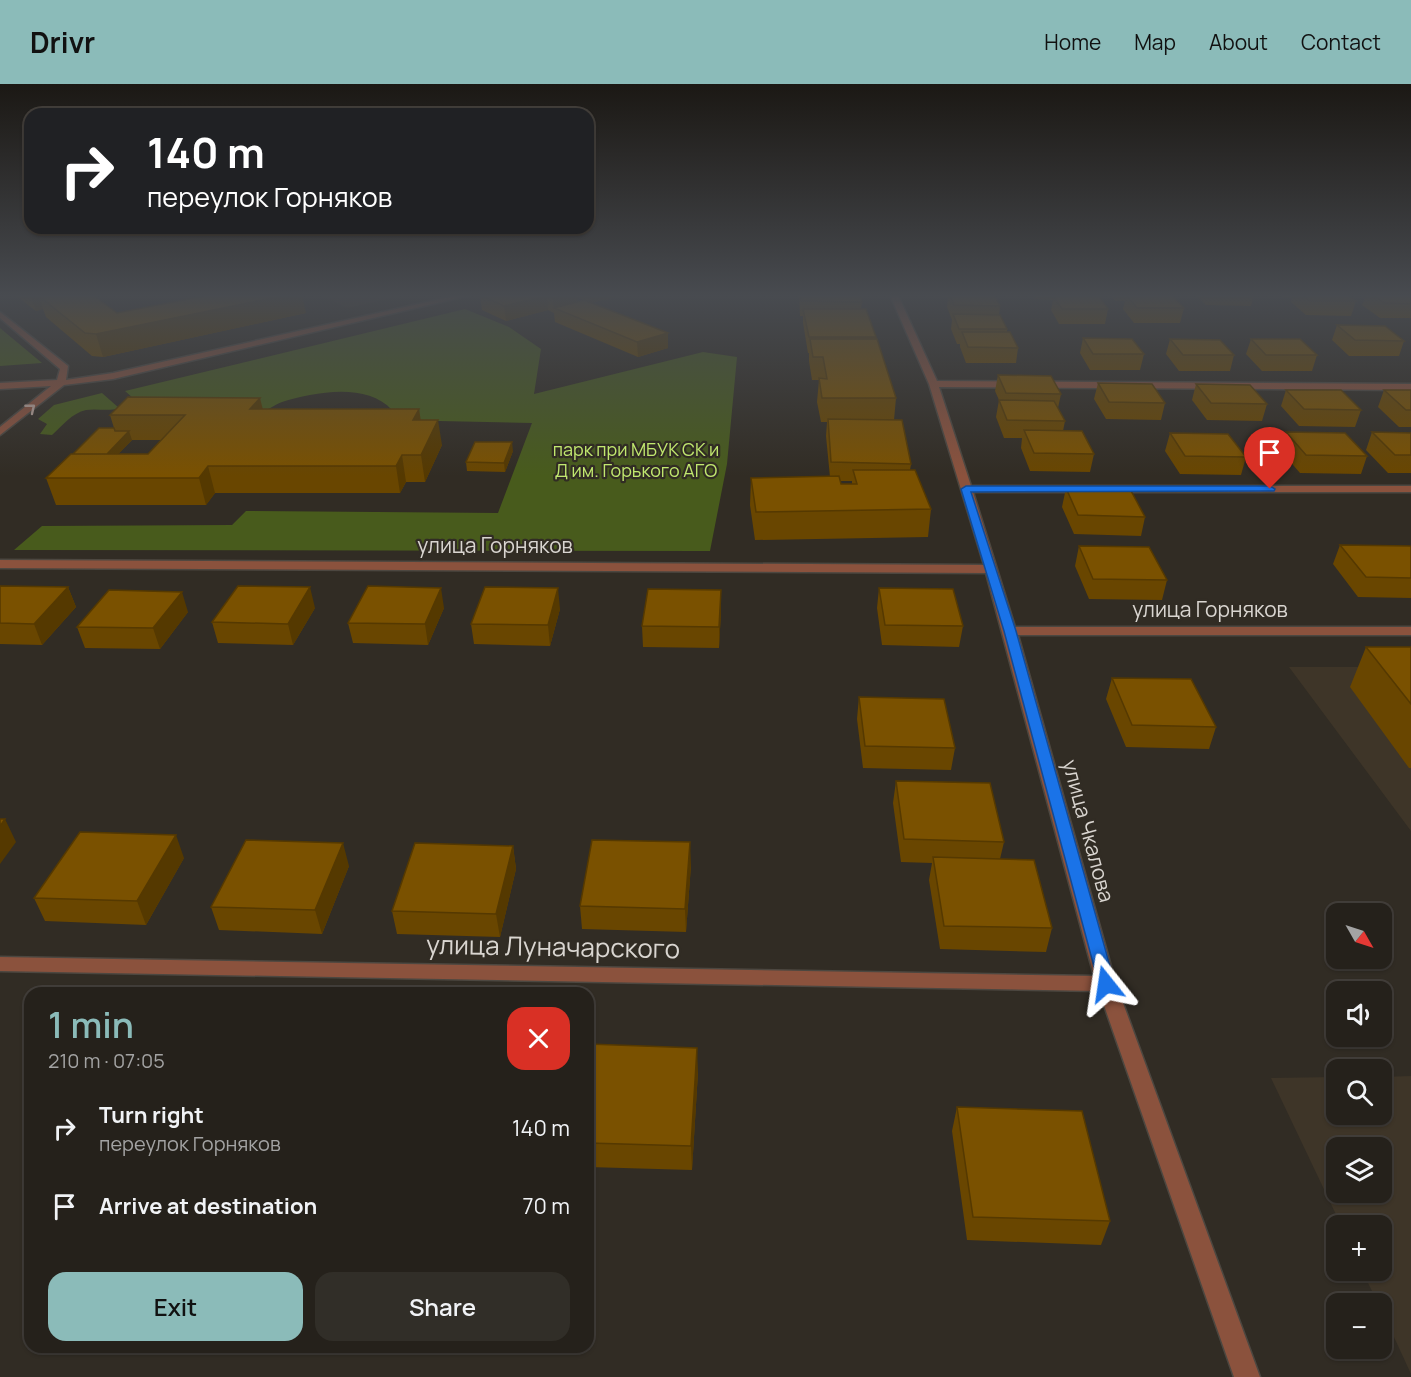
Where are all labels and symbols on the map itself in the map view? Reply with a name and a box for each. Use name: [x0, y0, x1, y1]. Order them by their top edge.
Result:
one-way arrow: [24, 404, 35, 415]
pin: [1244, 427, 1295, 489]
park label: парк при МБУК СК и Д им. Горького АГО: [553, 437, 719, 482]
street label: улица Горняков: [417, 531, 573, 559]
street label: улица Горняков: [1132, 595, 1288, 623]
street label: улица Чкалова: [1056, 756, 1121, 905]
north arrow: [1326, 903, 1392, 969]
street label: улица Луначарского: [426, 926, 680, 966]
position arrow: [1074, 952, 1138, 1016]

